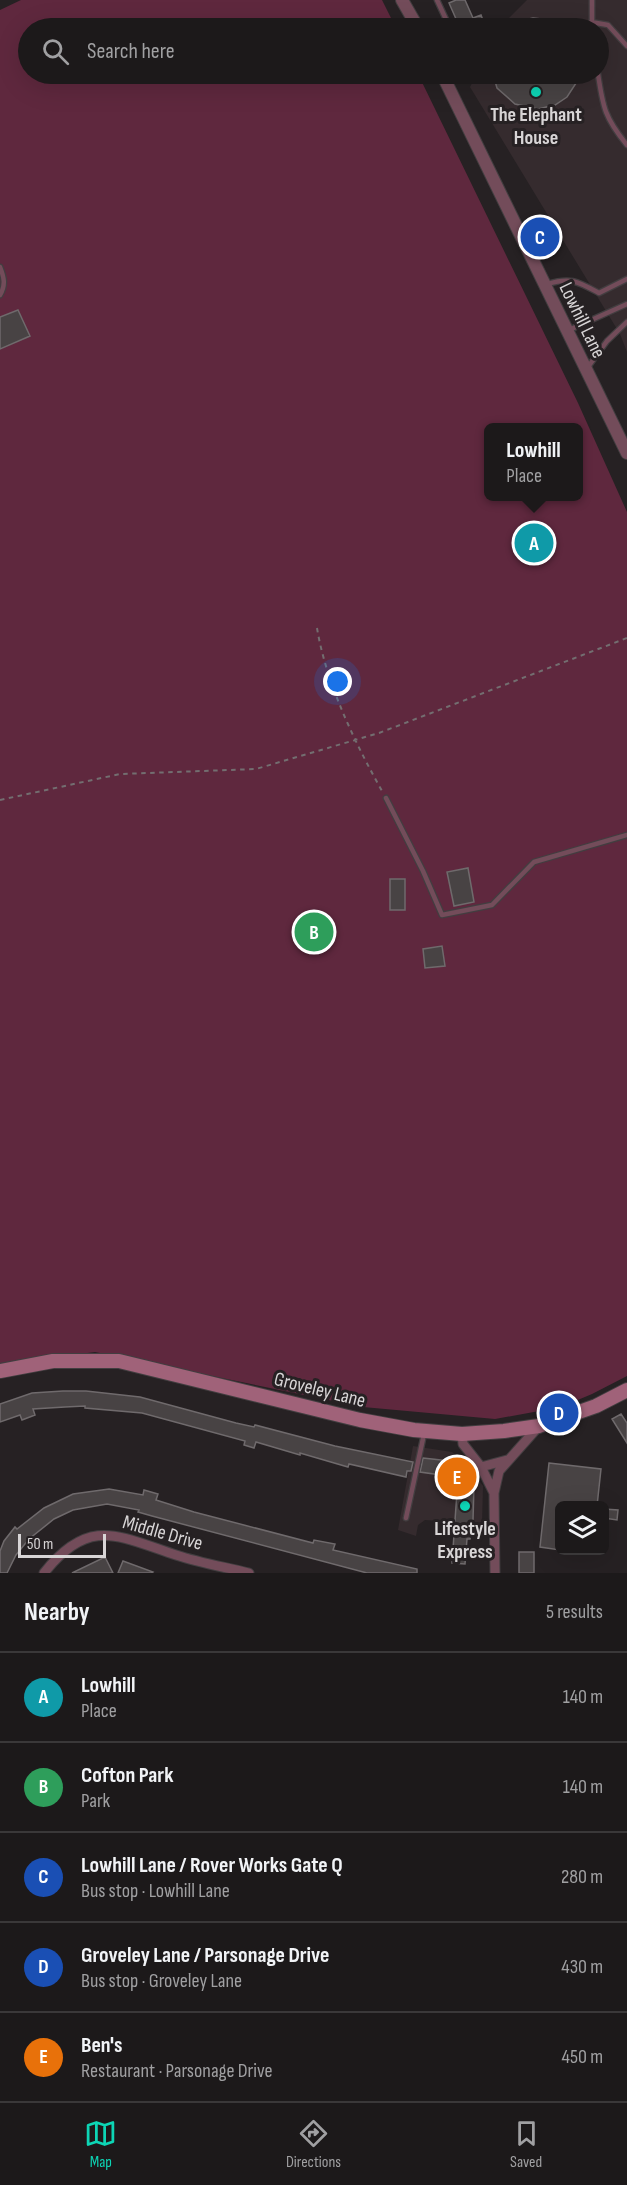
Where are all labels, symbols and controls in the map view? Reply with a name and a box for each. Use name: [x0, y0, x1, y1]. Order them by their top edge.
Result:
search box: [18, 18, 609, 84]
icon: search: [39, 35, 72, 68]
text: Search here: [87, 38, 174, 65]
marker: The Elephant House: [529, 85, 543, 99]
place label: The Elephant House: [490, 103, 582, 150]
pin: C: [520, 214, 560, 260]
street label: Lowhill Lane: [554, 279, 611, 362]
popup: [484, 423, 583, 501]
text: Lowhill: [506, 437, 561, 464]
text: Place: [506, 464, 542, 488]
pin: A: [514, 520, 554, 566]
your location: [323, 667, 352, 696]
pin: B: [294, 910, 334, 954]
street label: Groveley Lane: [272, 1367, 368, 1413]
pin: D: [540, 1390, 578, 1436]
pin: E: [438, 1454, 476, 1500]
marker: Lifestyle Express: [458, 1499, 472, 1513]
map controls: [555, 1501, 609, 1555]
button: layers: [555, 1501, 609, 1555]
street label: Middle Drive: [120, 1510, 206, 1556]
place label: Lifestyle Express: [434, 1517, 496, 1564]
scale bar: [18, 1531, 106, 1558]
text: 50 m: [27, 1535, 53, 1554]
text: Nearby: [24, 1597, 90, 1628]
text: 5 results: [546, 1600, 603, 1624]
text: Lowhill: [81, 1672, 136, 1699]
text: A: [39, 1685, 48, 1709]
text: 140 m: [563, 1685, 603, 1709]
text: Place: [81, 1699, 117, 1723]
text: Cofton Park: [81, 1762, 173, 1789]
text: B: [39, 1775, 48, 1799]
text: 140 m: [563, 1775, 603, 1799]
text: Park: [81, 1789, 110, 1813]
text: Lowhill Lane / Rover Works Gate Q: [81, 1852, 343, 1879]
text: C: [38, 1865, 49, 1889]
text: 280 m: [561, 1865, 603, 1889]
text: Bus stop · Lowhill Lane: [81, 1879, 230, 1903]
text: Groveley Lane / Parsonage Drive: [81, 1942, 329, 1969]
text: D: [38, 1955, 49, 1979]
text: 430 m: [561, 1955, 603, 1979]
text: Bus stop · Groveley Lane: [81, 1969, 242, 1993]
text: Ben's: [81, 2032, 123, 2059]
text: E: [39, 2045, 48, 2069]
text: 450 m: [562, 2045, 603, 2069]
text: Restaurant · Parsonage Drive: [81, 2059, 273, 2083]
tab: Map: [84, 2117, 117, 2172]
tab: Directions: [286, 2117, 341, 2172]
tab: Saved: [510, 2117, 543, 2172]

